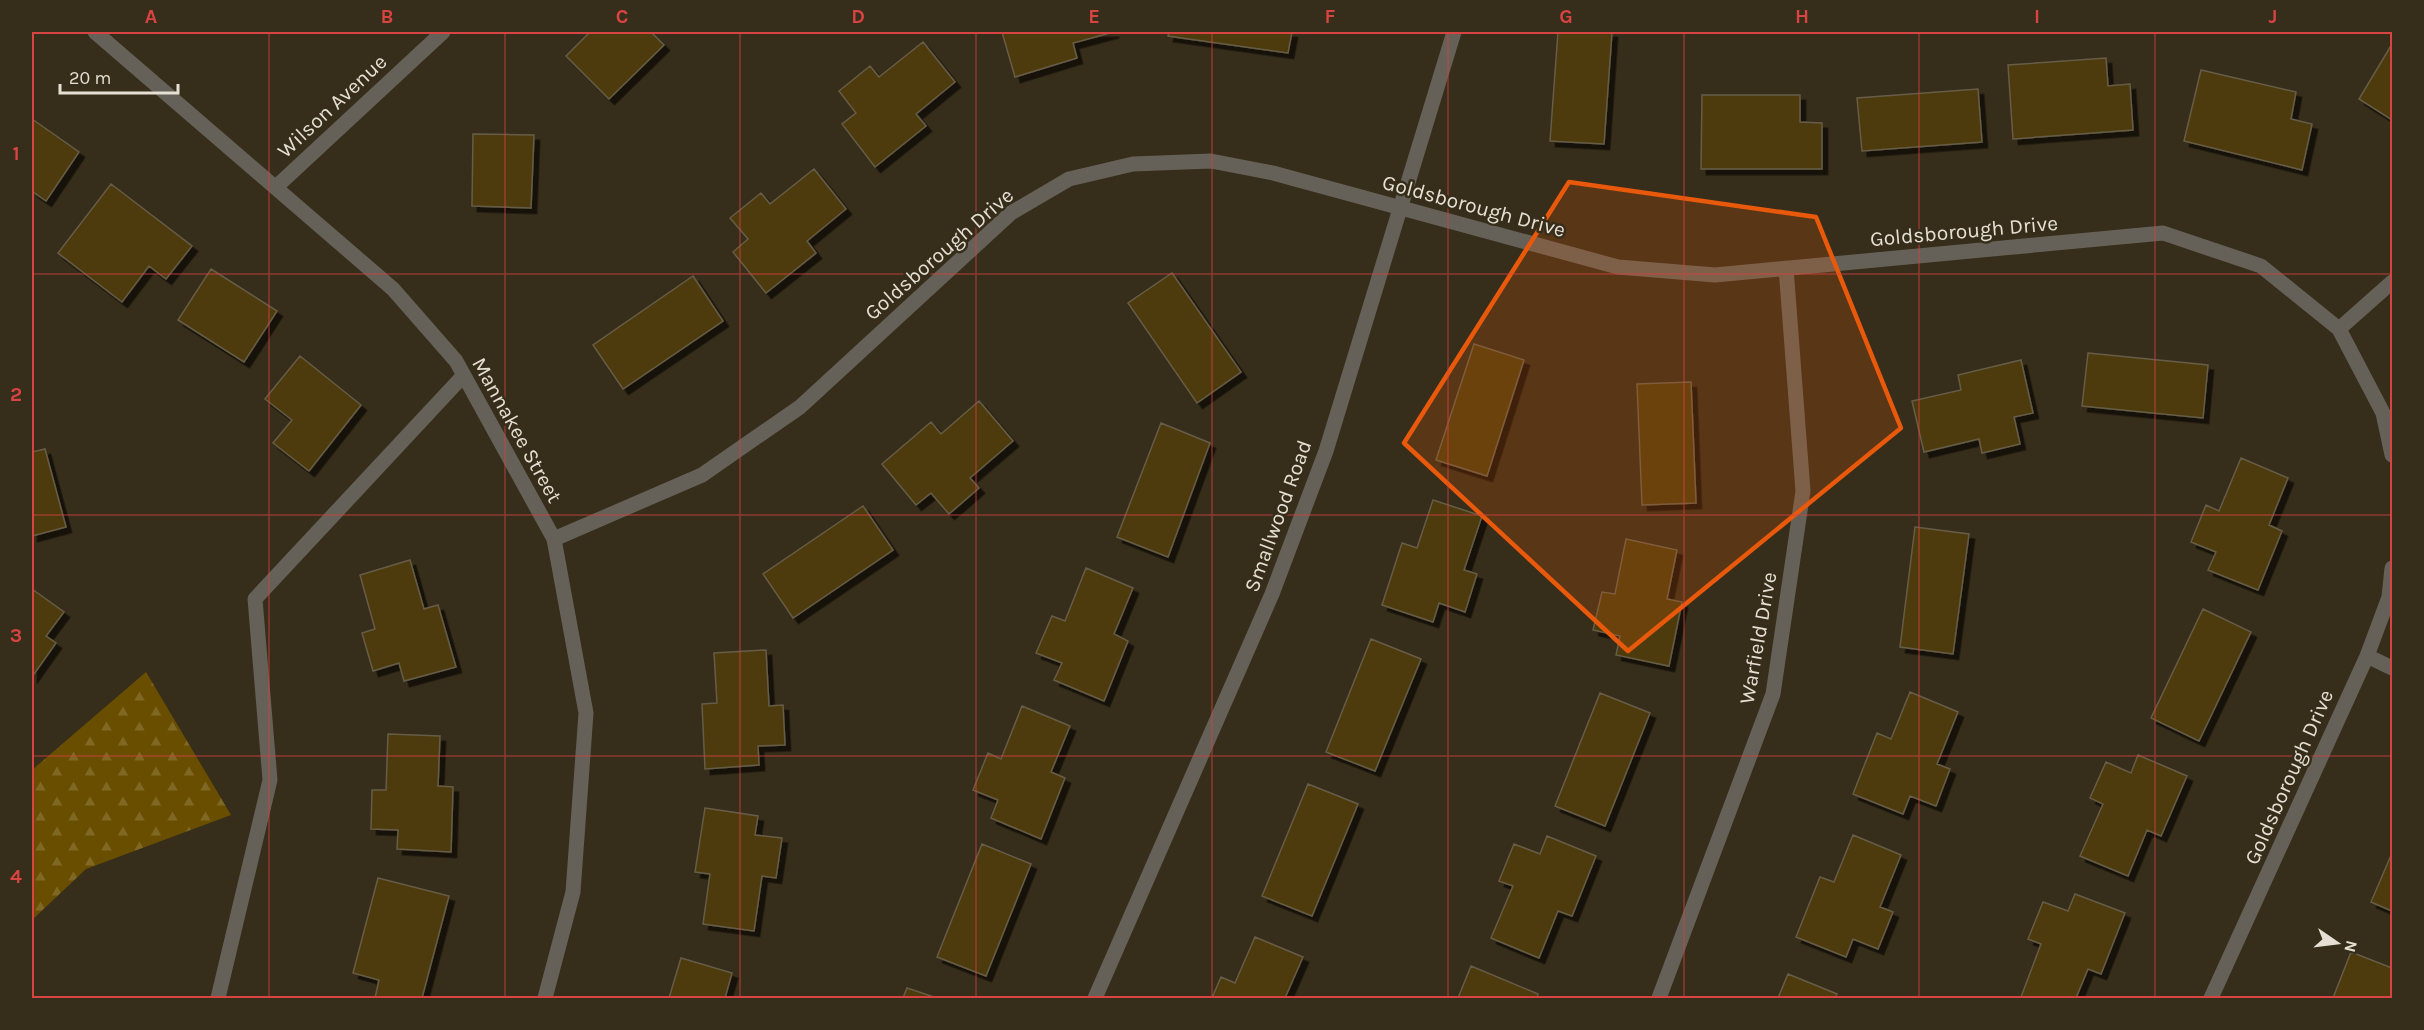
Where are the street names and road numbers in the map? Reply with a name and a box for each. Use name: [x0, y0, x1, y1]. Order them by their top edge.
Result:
street label: Wilson Avenue: [273, 49, 391, 163]
street label: Goldsborough Drive: [1380, 170, 1568, 242]
street label: Goldsborough Drive: [860, 183, 1018, 325]
street label: Goldsborough Drive: [1869, 211, 2059, 251]
street label: Mannakee Street: [467, 353, 567, 507]
street label: Smallwood Road: [1239, 437, 1317, 595]
street label: Warfield Drive: [1735, 570, 1781, 706]
street label: Goldsborough Drive: [2240, 686, 2338, 868]

